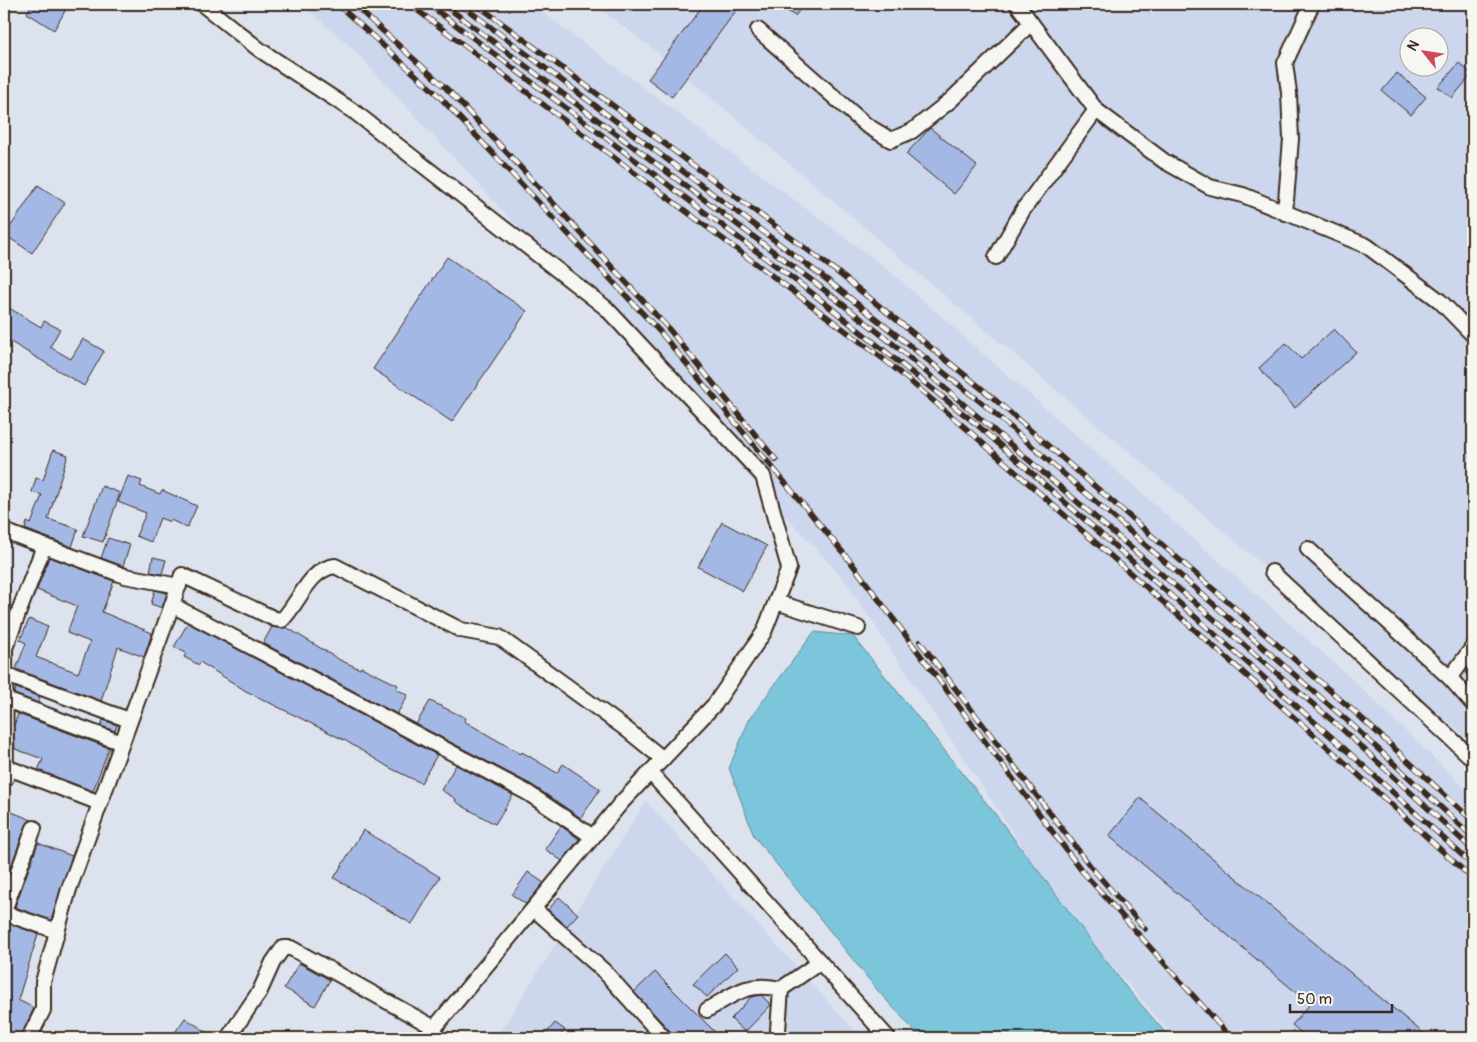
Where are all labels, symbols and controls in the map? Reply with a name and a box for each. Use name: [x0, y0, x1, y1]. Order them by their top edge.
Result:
north arrow: [1400, 28, 1450, 78]
text: N: [1403, 37, 1423, 54]
scale bar: [1290, 982, 1392, 1014]
text: 50 m: [1297, 990, 1332, 1009]

